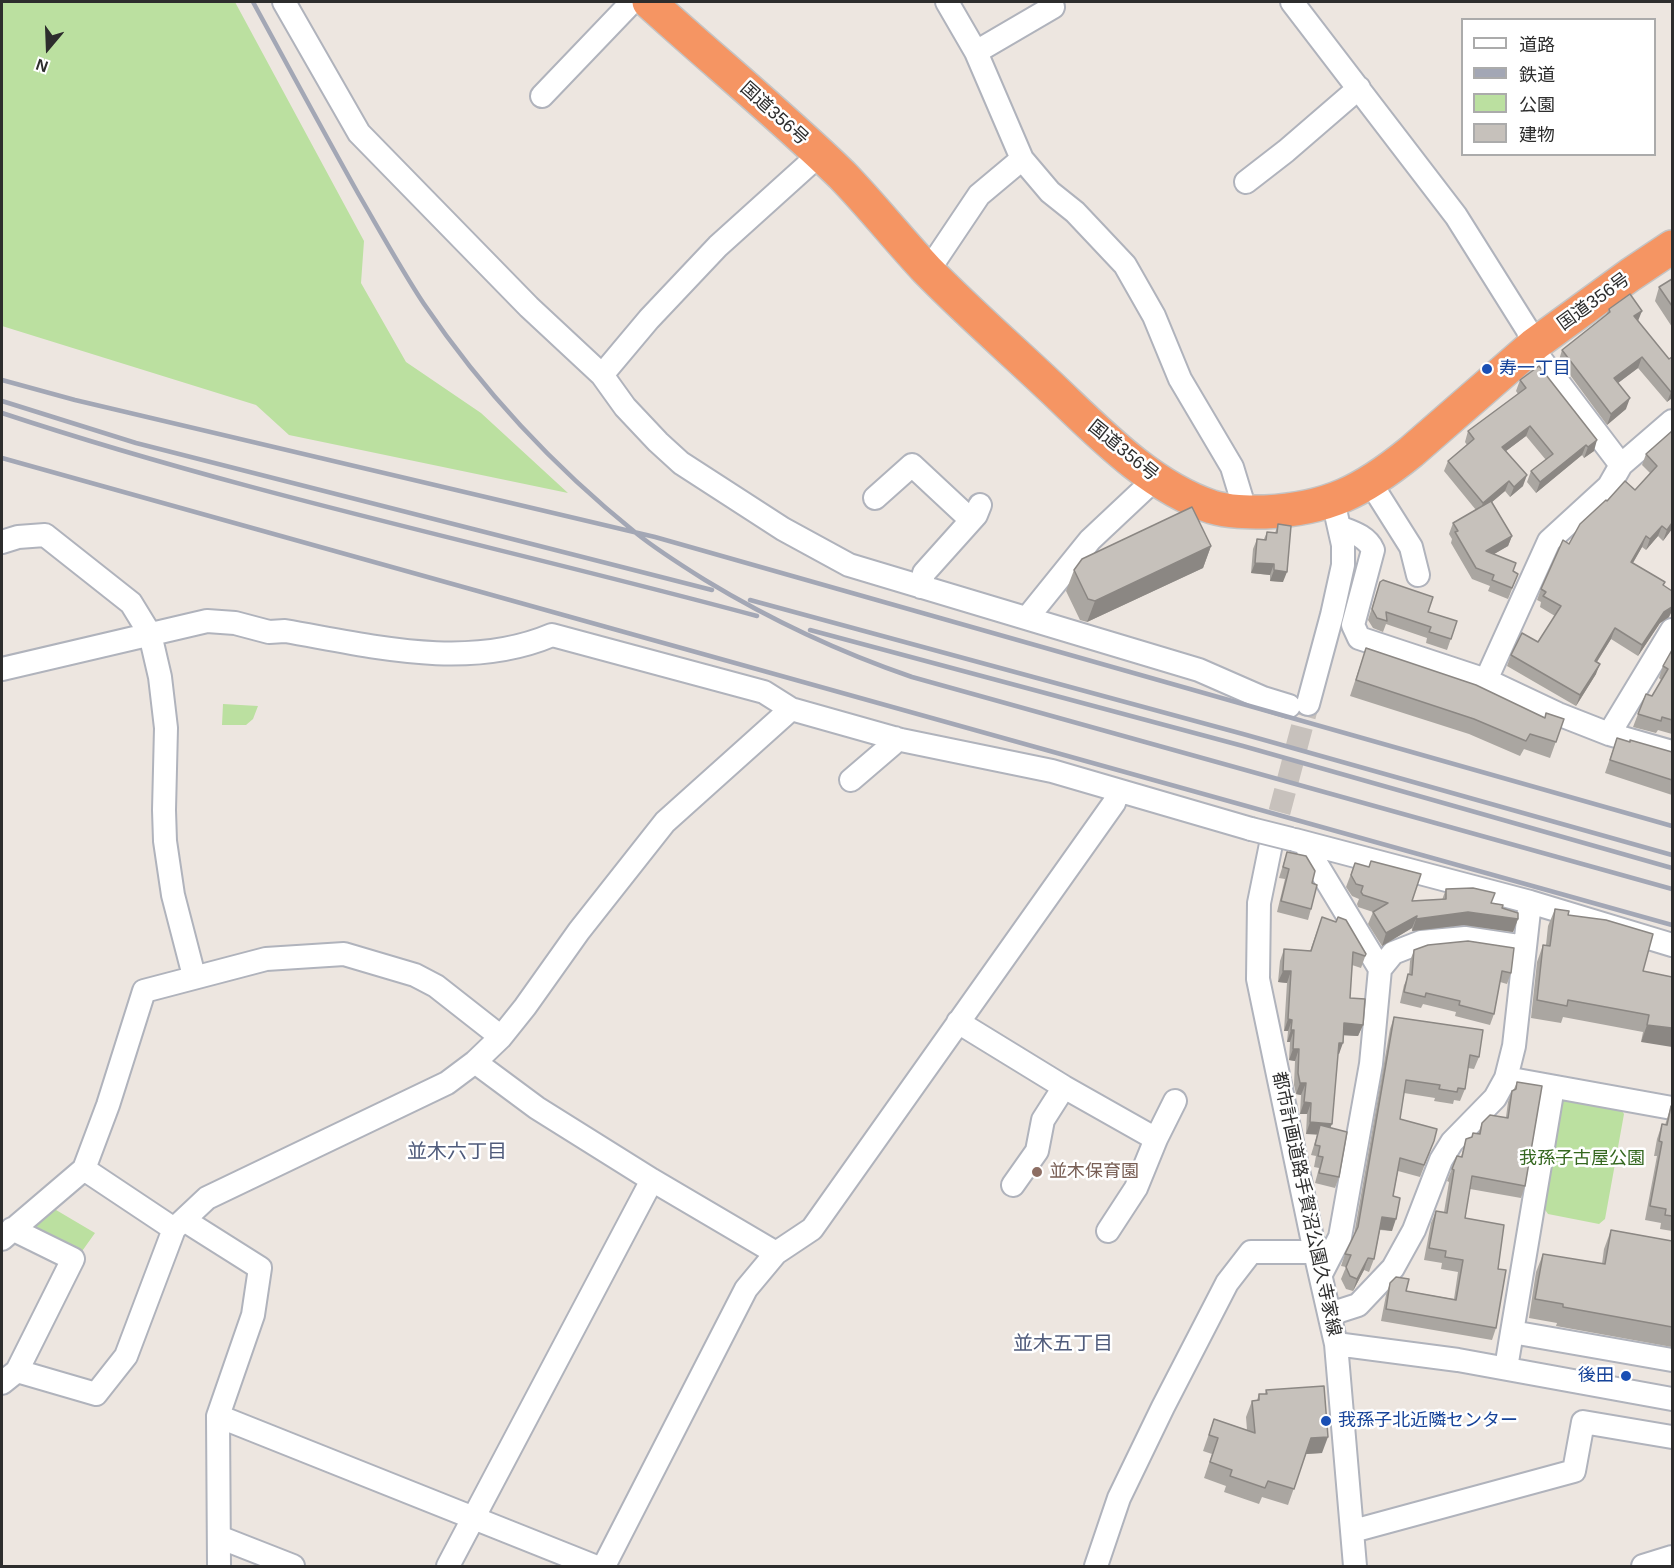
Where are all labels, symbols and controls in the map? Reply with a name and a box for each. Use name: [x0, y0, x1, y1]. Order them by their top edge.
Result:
north arrow: [18, 18, 78, 78]
legend: [1461, 18, 1656, 156]
text: 道路: [1519, 35, 1555, 55]
text: N: [34, 56, 50, 75]
text: 鉄道: [1519, 65, 1555, 85]
street label: 国道356号: [736, 78, 812, 150]
text: 公園: [1519, 95, 1555, 115]
text: 建物: [1519, 125, 1555, 145]
street label: 国道356号: [1554, 269, 1634, 335]
place label: 寿一丁目: [1499, 358, 1571, 380]
marker: 寿一丁目: [1480, 362, 1494, 376]
street label: 国道356号: [1084, 416, 1162, 486]
street label: 都市計画道路手賀沼公園久寺家線: [1267, 1070, 1345, 1338]
district label: 並木六丁目: [407, 1140, 507, 1164]
park label: 我孫子古屋公園: [1519, 1148, 1645, 1170]
place label: 並木保育園: [1049, 1161, 1139, 1183]
marker: 並木保育園: [1030, 1165, 1044, 1179]
district label: 並木五丁目: [1013, 1332, 1113, 1356]
place label: 後田: [1578, 1365, 1614, 1387]
marker: 後田: [1619, 1369, 1633, 1383]
place label: 我孫子北近隣センター: [1338, 1410, 1518, 1432]
marker: 我孫子北近隣センター: [1319, 1414, 1333, 1428]

